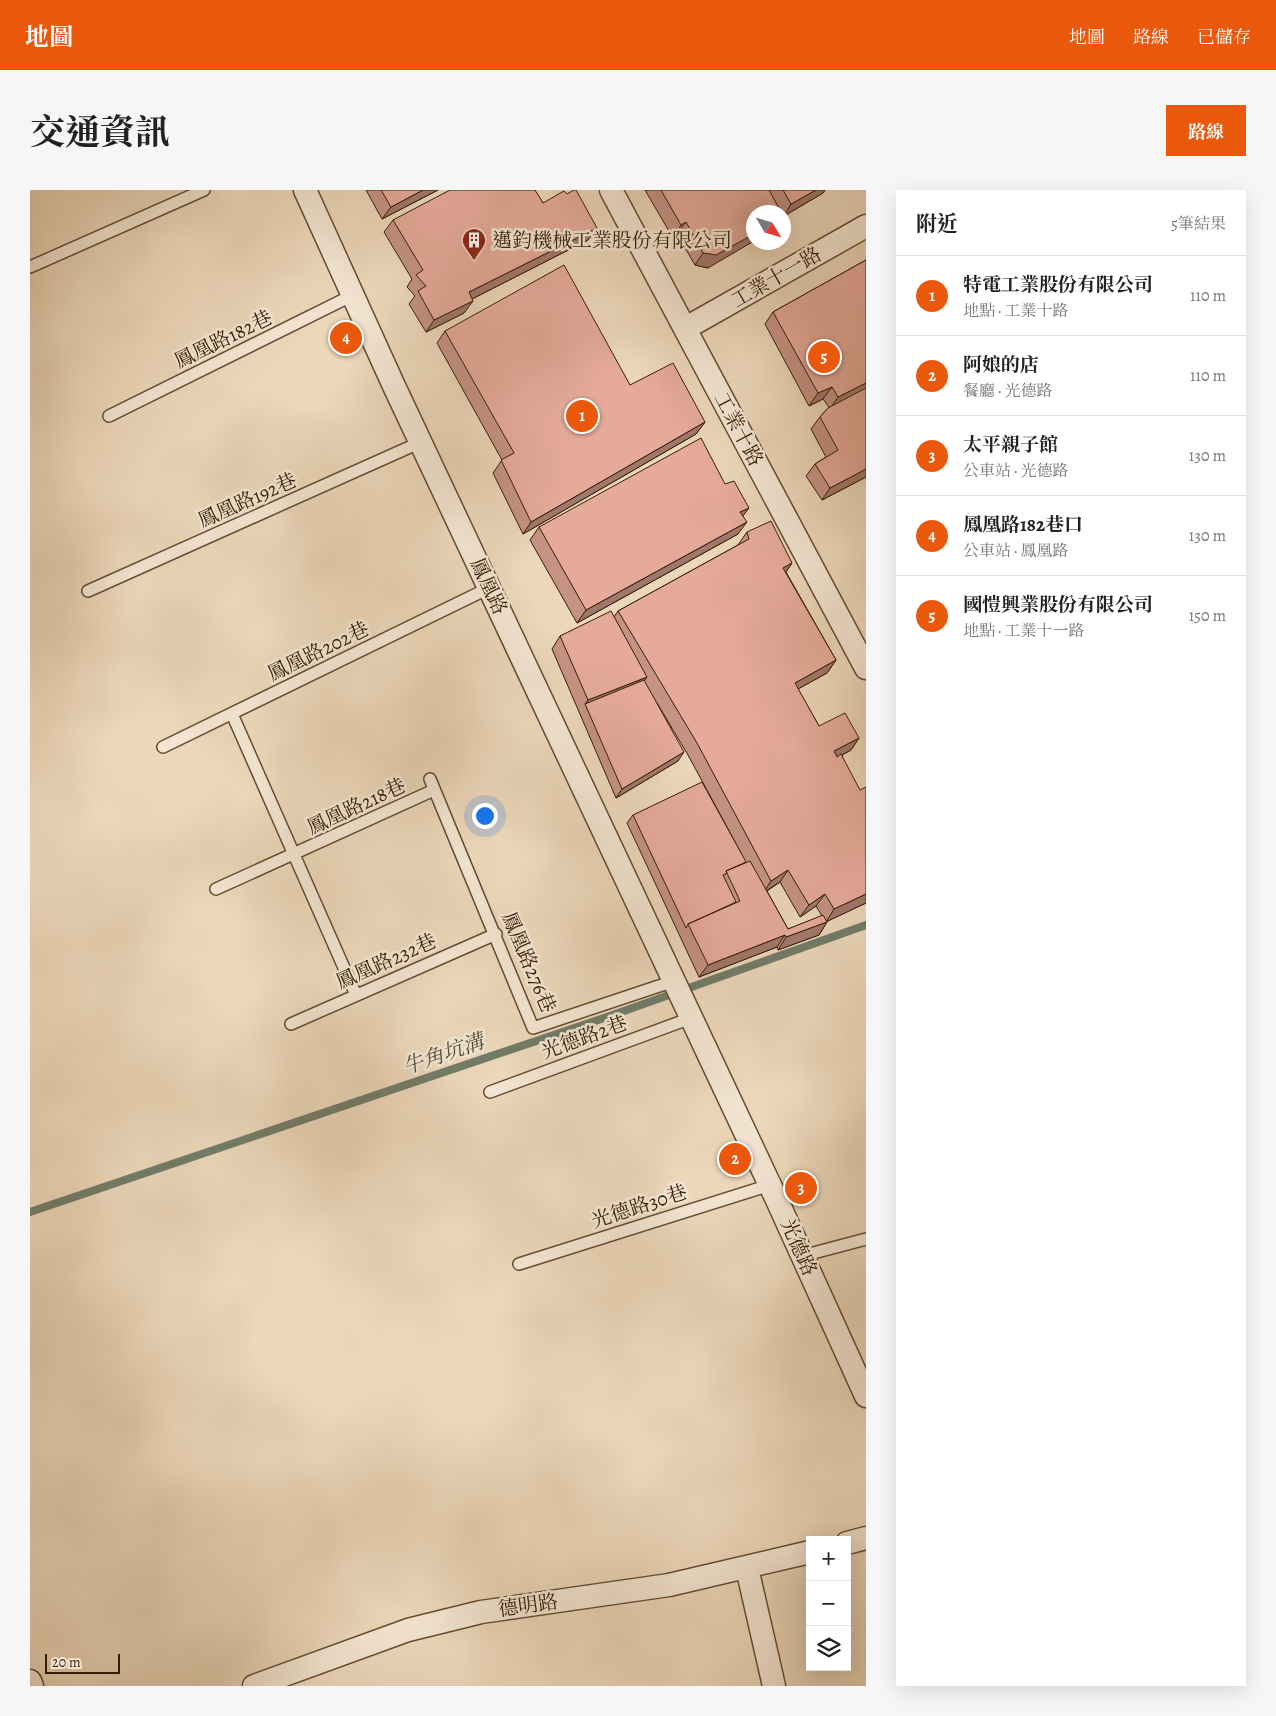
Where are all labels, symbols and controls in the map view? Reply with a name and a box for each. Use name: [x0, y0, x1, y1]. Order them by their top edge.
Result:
text: 地圖: [25, 21, 73, 53]
text: 地圖: [1069, 25, 1105, 49]
text: 路線: [1133, 25, 1169, 49]
text: 已儲存: [1197, 25, 1251, 49]
button: 路線: [1166, 105, 1246, 156]
text: 交通資訊: [30, 108, 170, 156]
north arrow: [746, 205, 791, 250]
text: 附近: [916, 210, 958, 238]
text: 5筆結果: [1171, 213, 1226, 235]
building icon: 邁鈞機械工業股份有限公司: [461, 227, 487, 261]
place label: 邁鈞機械工業股份有限公司: [492, 227, 732, 254]
street label: 工業十一路: [726, 241, 826, 314]
text: 特電工業股份有限公司: [963, 272, 1153, 298]
text: 1: [929, 285, 935, 307]
text: 110 m: [1190, 285, 1226, 307]
text: 地點 · 工業十路: [963, 300, 1069, 322]
street label: 鳳凰路182巷: [170, 304, 277, 375]
pin: 4: [330, 319, 362, 357]
pin: 5: [808, 338, 840, 376]
text: 阿娘的店: [963, 352, 1039, 378]
text: 2: [928, 365, 936, 387]
text: 110 m: [1190, 365, 1226, 387]
text: 餐廳 · 光德路: [963, 380, 1053, 402]
street label: 工業十路: [708, 388, 769, 471]
pin: 1: [566, 397, 598, 435]
text: 太平親子館: [963, 432, 1058, 458]
text: 3: [929, 445, 935, 467]
text: 130 m: [1189, 445, 1226, 467]
text: 公車站 · 光德路: [963, 460, 1069, 482]
street label: 鳳凰路192巷: [194, 467, 301, 534]
text: 鳳凰路182巷口: [963, 512, 1083, 538]
text: 4: [928, 525, 936, 547]
text: 130 m: [1189, 525, 1226, 547]
text: 公車站 · 鳳凰路: [963, 540, 1069, 562]
street label: 鳳凰路: [464, 553, 513, 619]
text: 國愷興業股份有限公司: [963, 592, 1153, 618]
text: 5: [929, 605, 935, 627]
text: 150 m: [1189, 605, 1226, 627]
street label: 鳳凰路202巷: [263, 615, 373, 688]
text: 地點 · 工業十一路: [963, 620, 1085, 642]
street label: 鳳凰路218巷: [302, 772, 410, 841]
your location: [472, 803, 498, 829]
street label: 鳳凰路276巷: [495, 908, 562, 1017]
street label: 鳳凰路232巷: [332, 927, 441, 996]
street label: 光德路2巷: [538, 1009, 631, 1065]
water label: 牛角坑溝: [399, 1026, 490, 1081]
pin: 2: [719, 1140, 751, 1178]
pin: 3: [785, 1169, 817, 1207]
street label: 光德路30巷: [588, 1178, 690, 1235]
street label: 光德路: [774, 1214, 823, 1280]
map controls: [806, 1536, 851, 1671]
button: +: [806, 1536, 851, 1581]
button: −: [806, 1581, 851, 1626]
street label: 德明路: [496, 1588, 560, 1623]
button: layers: [806, 1626, 851, 1671]
scale bar: [45, 1651, 120, 1674]
text: 20 m: [52, 1653, 81, 1672]

